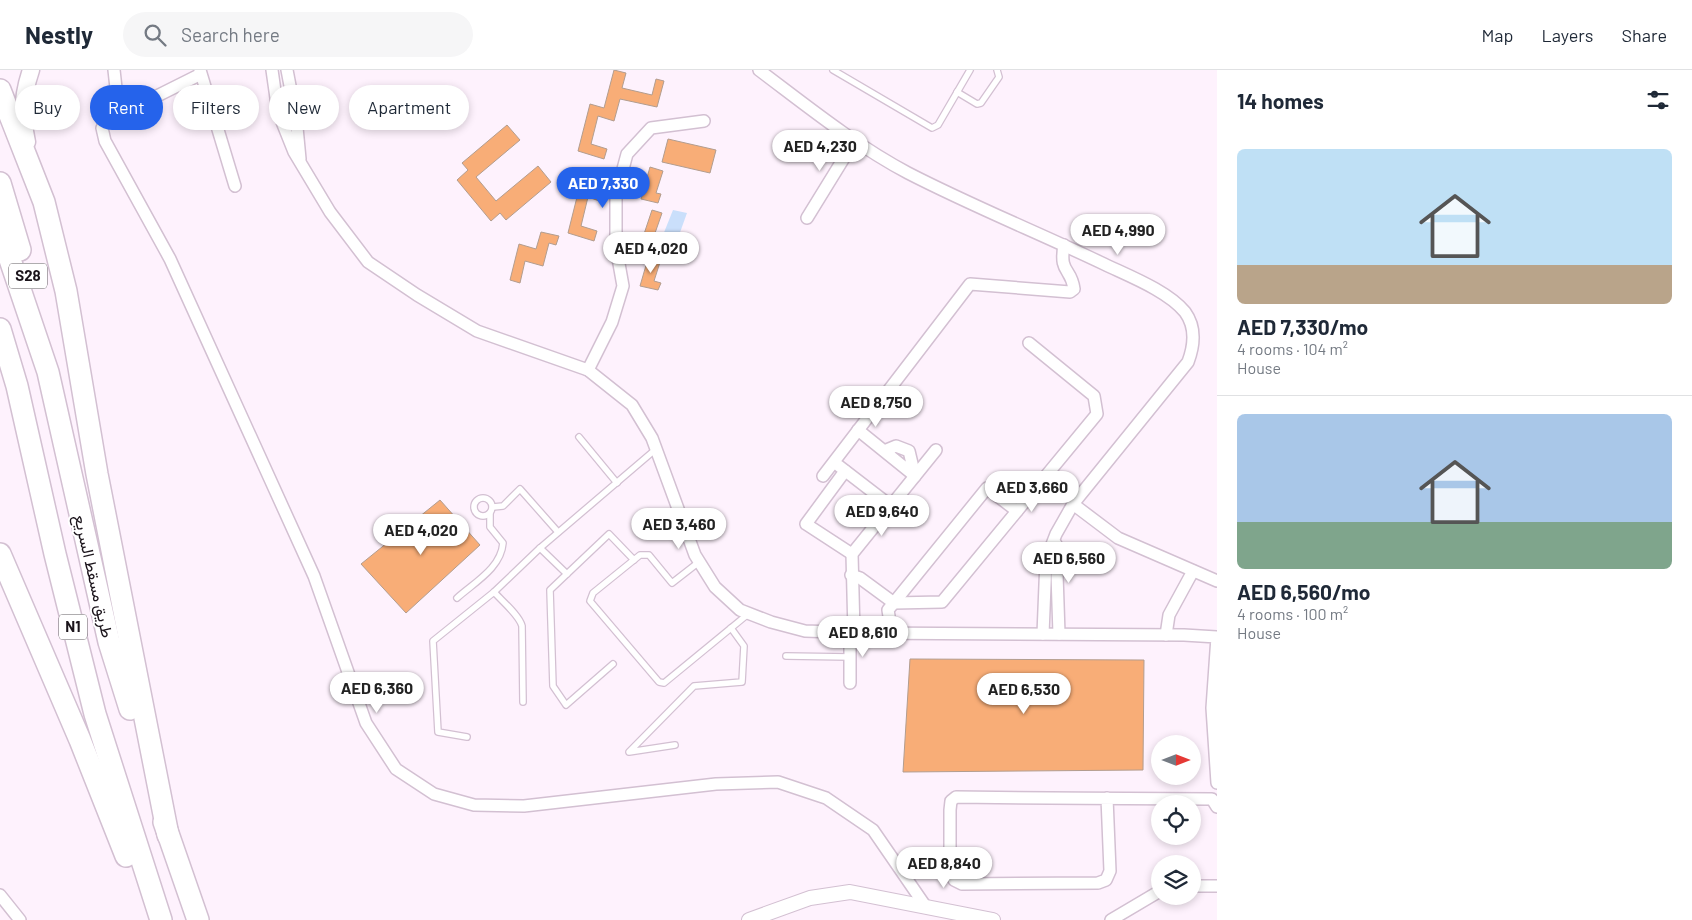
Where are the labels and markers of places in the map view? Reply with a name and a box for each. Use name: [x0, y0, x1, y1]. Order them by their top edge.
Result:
pin: AED 4,230: [763, 129, 877, 172]
pin: AED 7,330: [546, 166, 660, 209]
pin: AED 4,990: [1061, 214, 1175, 256]
pin: AED 4,020: [594, 232, 708, 274]
pin: AED 8,750: [819, 386, 933, 428]
pin: AED 3,660: [975, 470, 1089, 513]
pin: AED 9,640: [825, 494, 939, 537]
pin: AED 3,460: [622, 508, 736, 550]
pin: AED 4,020: [364, 514, 478, 556]
pin: AED 6,560: [1012, 542, 1126, 584]
pin: AED 8,610: [806, 616, 920, 658]
pin: AED 6,360: [320, 672, 434, 714]
pin: AED 6,530: [967, 672, 1081, 715]
pin: AED 8,840: [887, 846, 1001, 889]

